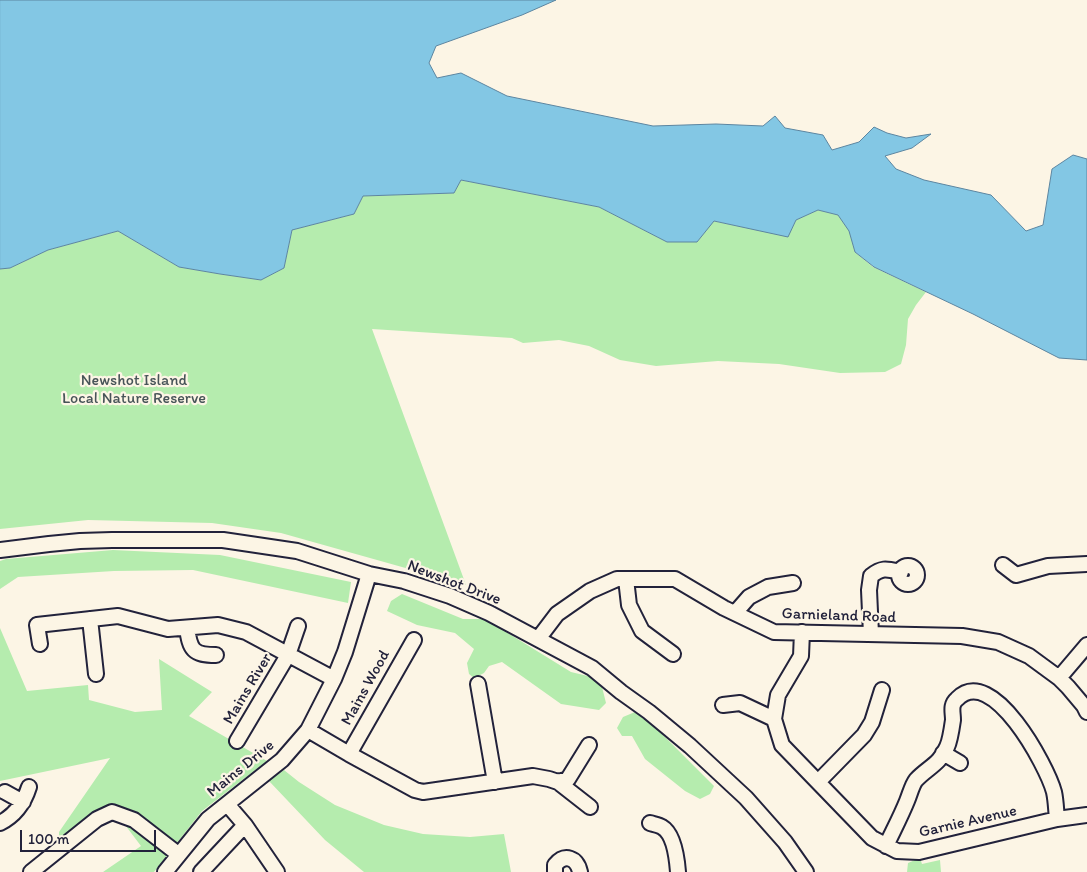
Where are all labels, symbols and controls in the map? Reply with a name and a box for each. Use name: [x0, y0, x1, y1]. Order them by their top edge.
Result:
park label: Newshot Island Local Nature Reserve: [62, 371, 206, 409]
street label: Newshot Drive: [404, 556, 504, 610]
street label: Garnieland Road: [781, 604, 897, 628]
street label: Mains Wood: [337, 647, 395, 729]
street label: Mains River: [219, 650, 277, 728]
street label: Mains Drive: [204, 736, 278, 802]
street label: Garnie Avenue: [917, 801, 1019, 843]
scale bar: [22, 820, 159, 852]
text: 100 m: [28, 830, 69, 848]

